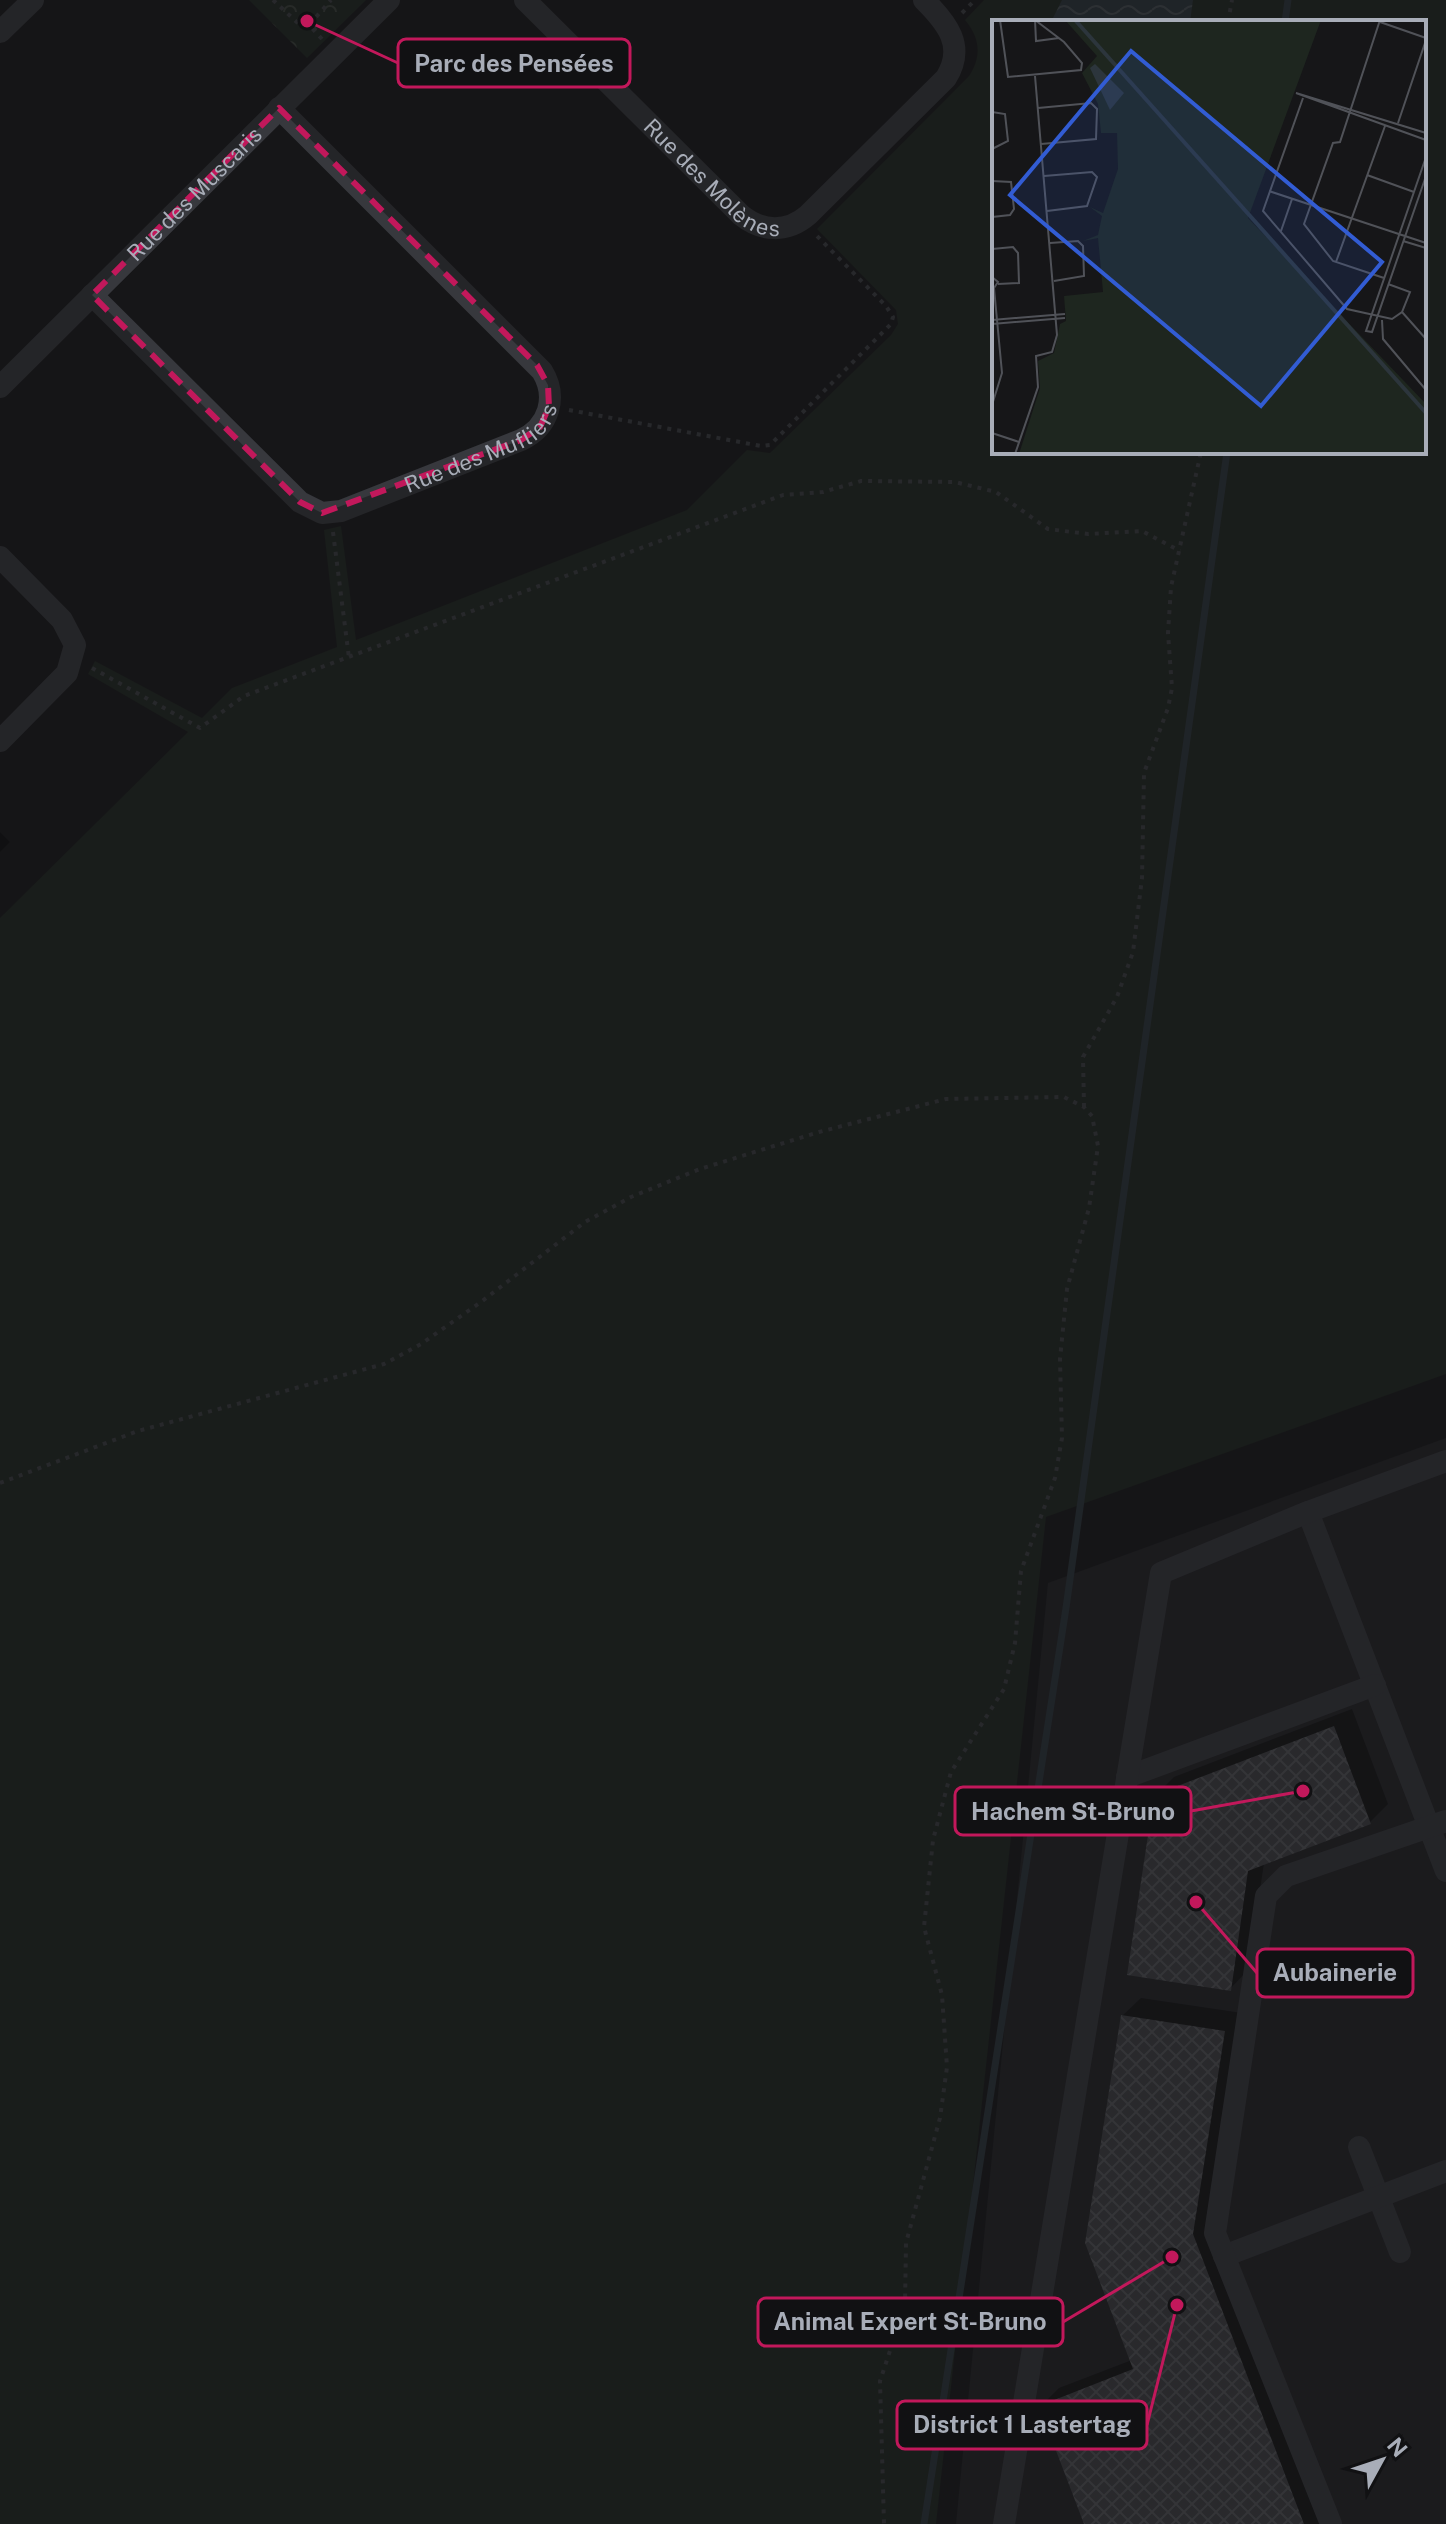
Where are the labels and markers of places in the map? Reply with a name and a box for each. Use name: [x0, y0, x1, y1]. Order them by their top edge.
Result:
callout: Parc des Pensées: [398, 39, 630, 87]
callout: Hachem St-Bruno: [955, 1787, 1191, 1835]
callout: Aubainerie: [1257, 1949, 1413, 1997]
callout: Animal Expert St-Bruno: [758, 2298, 1063, 2346]
callout: District 1 Lastertag: [897, 2401, 1147, 2449]

